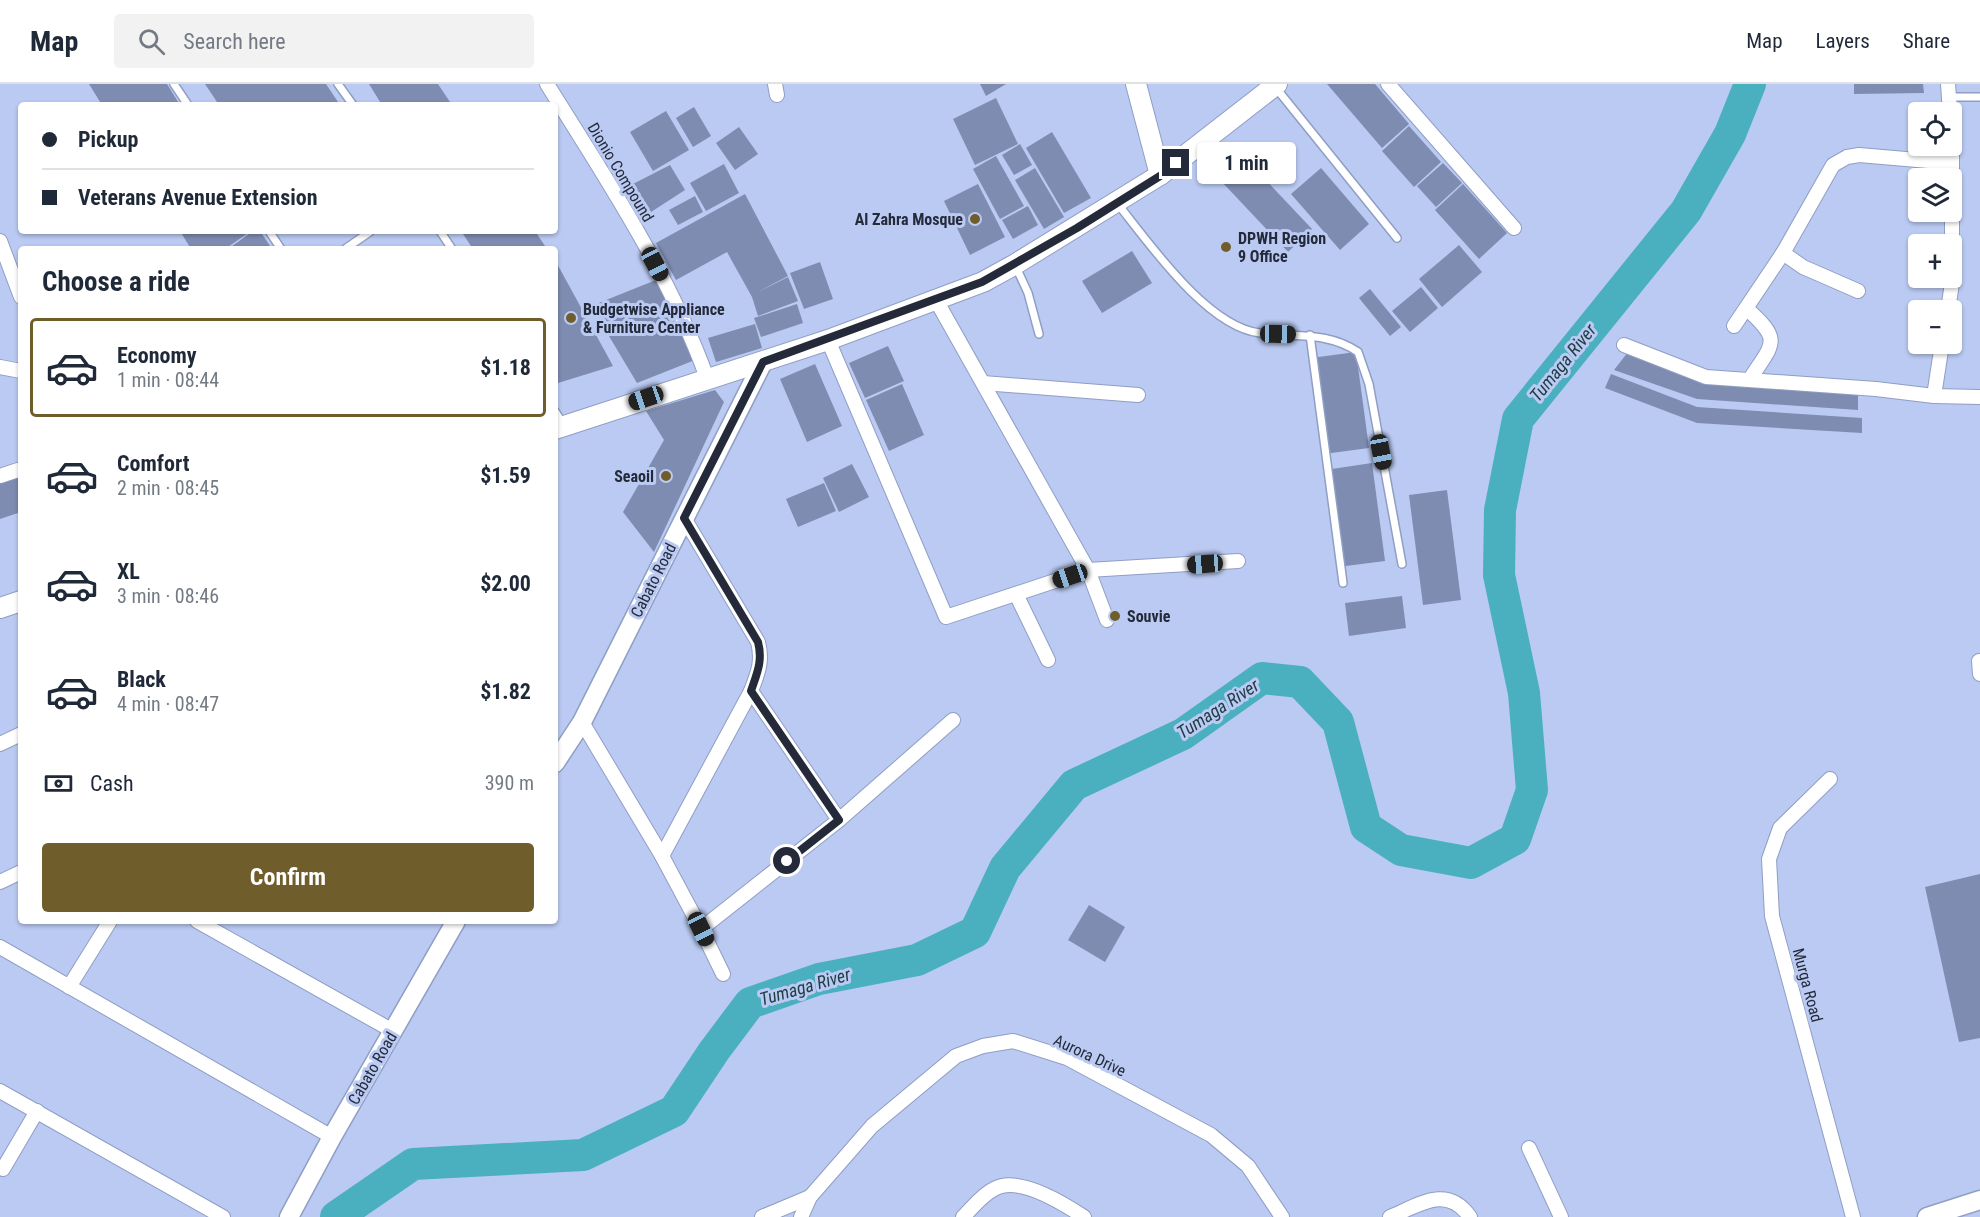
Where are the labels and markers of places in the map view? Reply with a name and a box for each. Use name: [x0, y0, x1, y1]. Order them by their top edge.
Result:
place label: Al Zahra Mosque: [855, 210, 963, 229]
marker: Al Zahra Mosque: [968, 212, 982, 226]
place label: DPWH Region 9 Office: [1238, 229, 1326, 266]
marker: DPWH Region 9 Office: [1219, 240, 1233, 254]
place label: Budgetwise Appliance & Furniture Center: [583, 300, 725, 337]
marker: Budgetwise Appliance & Furniture Center: [564, 311, 578, 325]
place label: Seaoil: [614, 467, 654, 486]
marker: Seaoil: [659, 469, 673, 483]
place label: Souvie: [1127, 607, 1171, 626]
marker: Souvie: [1108, 609, 1122, 623]

